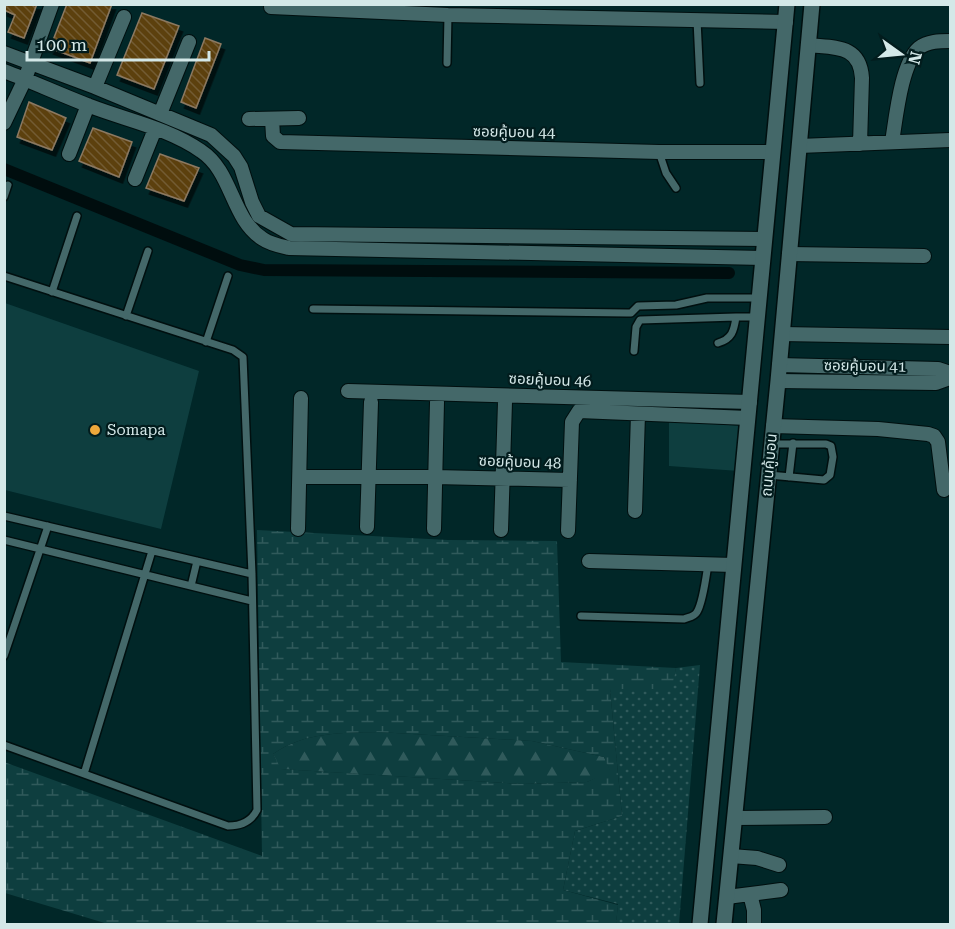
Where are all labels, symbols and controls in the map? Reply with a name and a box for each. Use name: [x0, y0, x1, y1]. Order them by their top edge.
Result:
scale bar: [27, 24, 208, 62]
north arrow: [871, 24, 931, 84]
text: 100 m: [36, 34, 87, 55]
text: N: [904, 49, 926, 66]
street label: ซอยคู้บอน 44: [473, 122, 556, 142]
street label: ซอยคู้บอน 41: [824, 356, 906, 376]
street label: ซอยคู้บอน 46: [508, 370, 592, 390]
place label: Somapa: [107, 421, 165, 439]
marker: Somapa: [88, 423, 102, 437]
street label: ถนนคู้บอน: [757, 433, 781, 497]
street label: ซอยคู้บอน 48: [478, 452, 562, 472]

